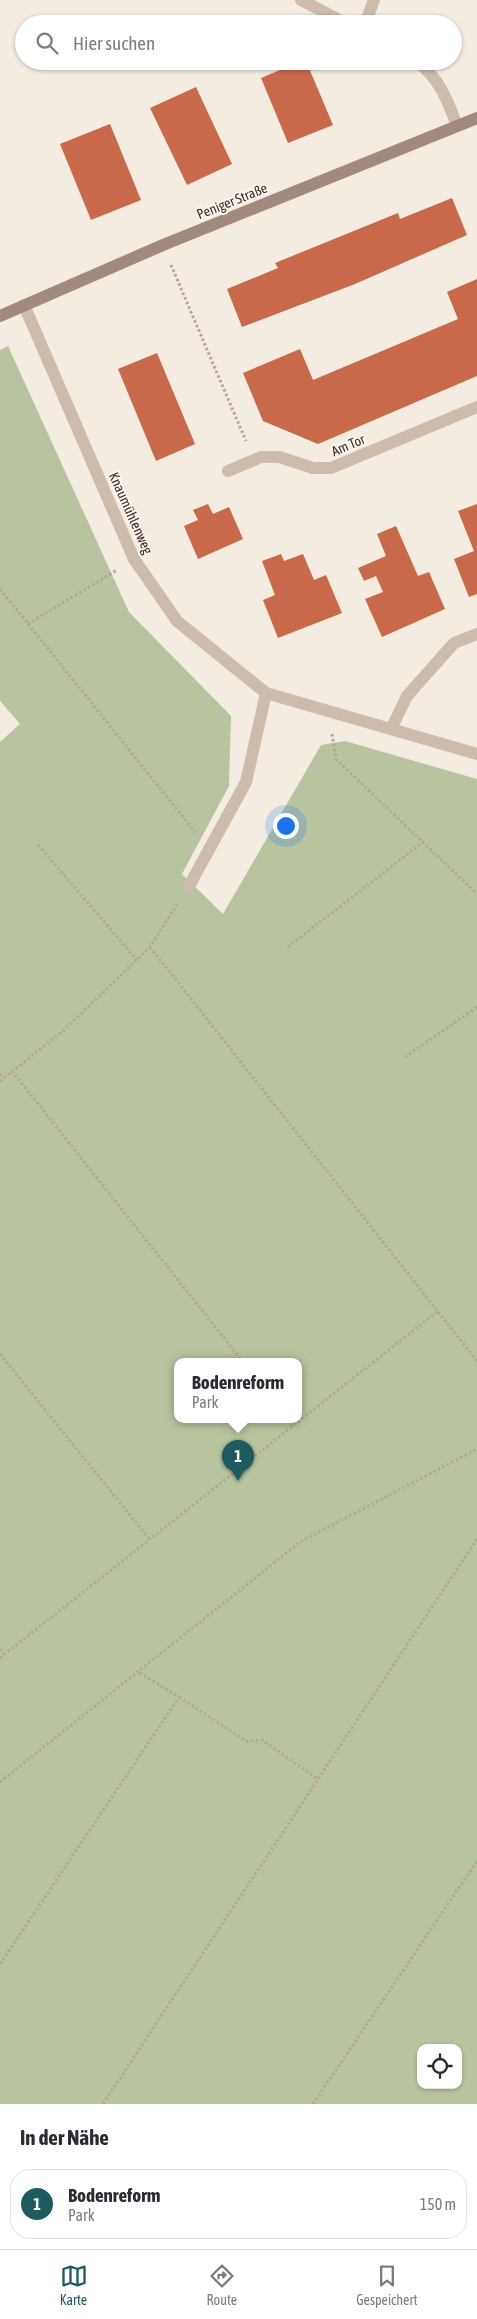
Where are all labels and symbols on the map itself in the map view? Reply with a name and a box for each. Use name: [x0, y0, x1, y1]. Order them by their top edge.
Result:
street label: Peniger Straße: [194, 180, 270, 222]
street label: Am Tor: [329, 430, 368, 459]
street label: Knaumühlenweg: [106, 470, 156, 556]
your location: [273, 813, 299, 839]
pin: 1: [222, 1440, 254, 1481]

